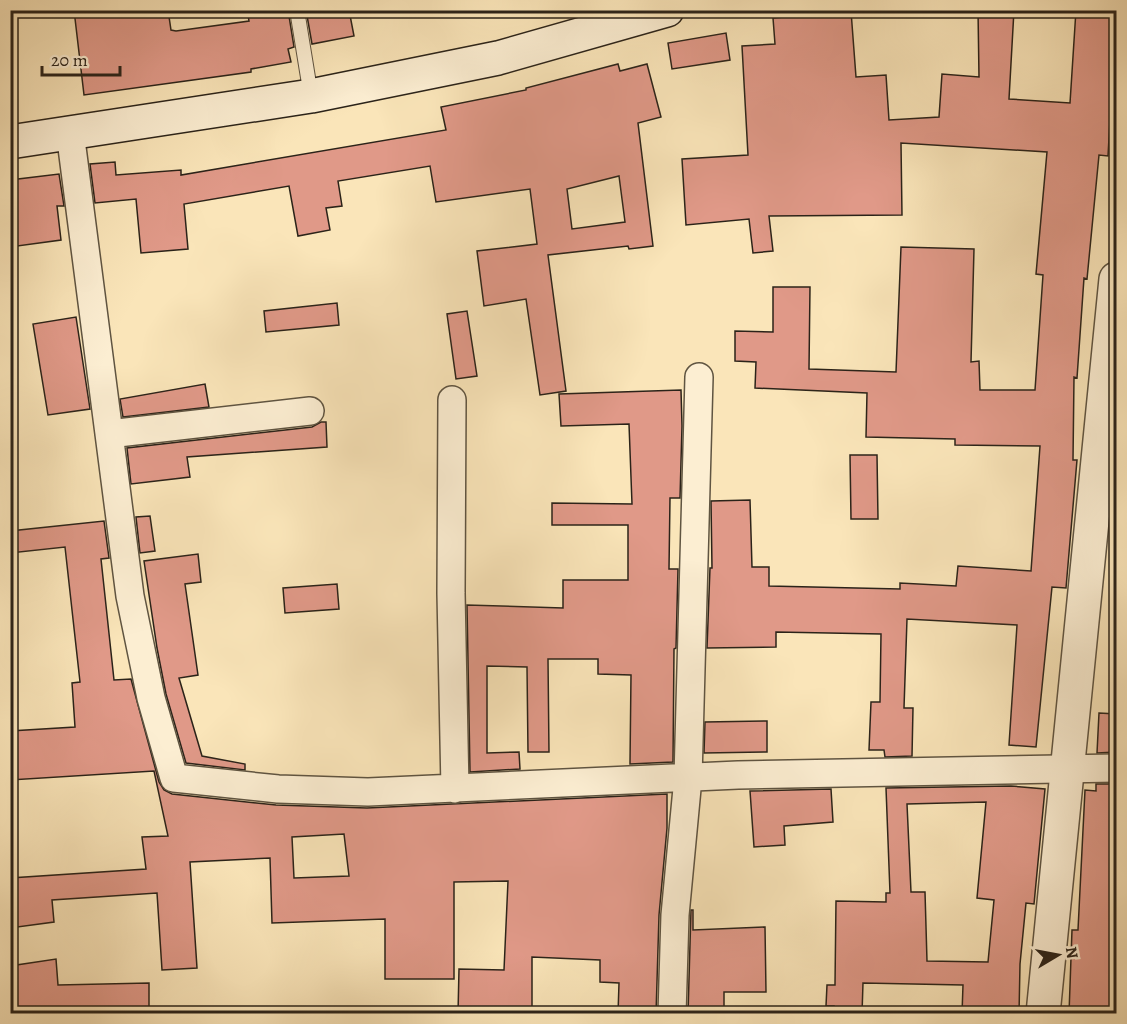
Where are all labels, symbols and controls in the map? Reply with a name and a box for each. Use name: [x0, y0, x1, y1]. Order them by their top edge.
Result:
scale bar: [42, 39, 120, 77]
text: 20 m: [51, 48, 88, 72]
north arrow: [1028, 925, 1088, 985]
text: N: [1060, 945, 1084, 961]

